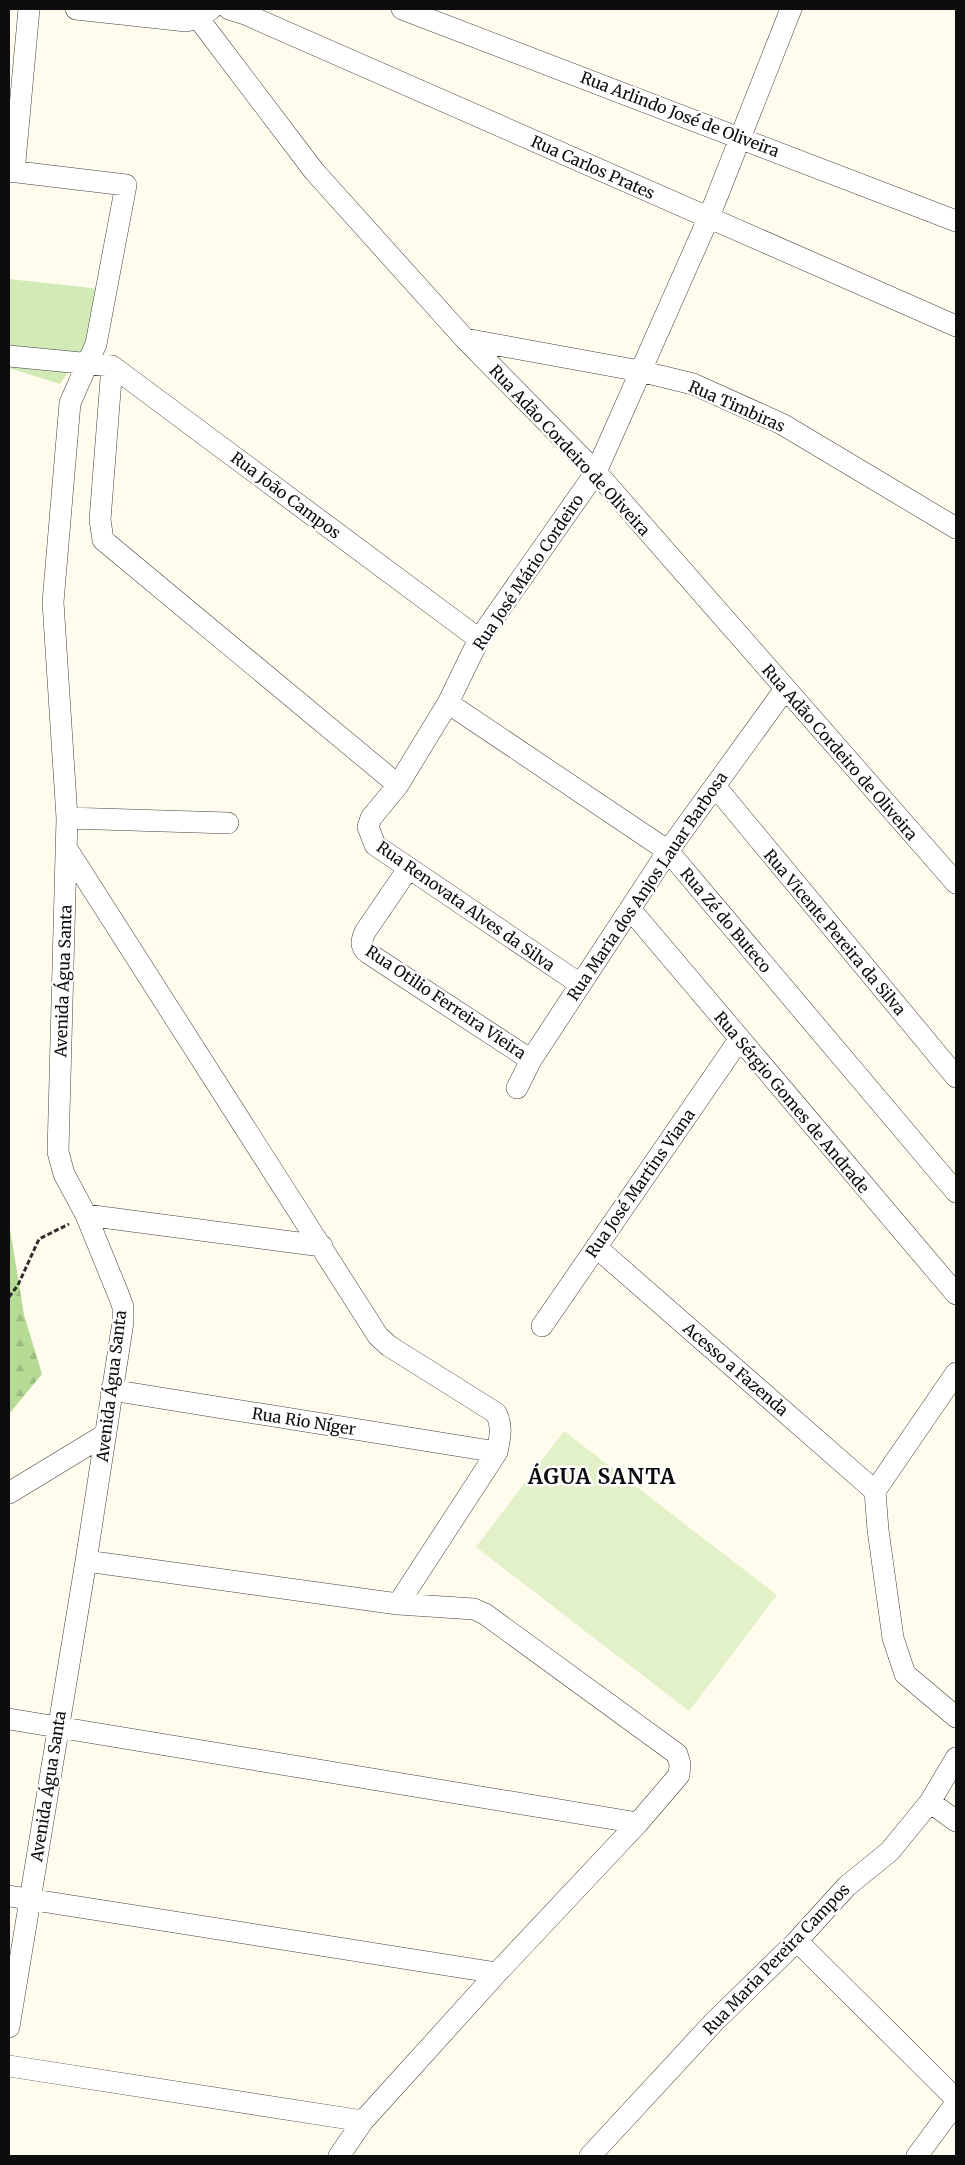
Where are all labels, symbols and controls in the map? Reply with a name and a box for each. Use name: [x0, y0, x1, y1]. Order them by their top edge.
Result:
street label: Rua Arlindo José de Oliveira: [578, 67, 783, 161]
street label: Rua Carlos Prates: [528, 131, 658, 203]
street label: Rua Adão Cordeiro de Oliveira: [485, 360, 655, 540]
street label: Rua Timbiras: [686, 376, 789, 436]
street label: Rua João Campos: [227, 447, 345, 543]
street label: Rua José Mário Cordeiro: [468, 490, 588, 654]
street label: Rua Adão Cordeiro de Oliveira: [758, 660, 922, 844]
street label: Rua Maria dos Anjos Lauar Barbosa: [563, 767, 731, 1004]
street label: Rua Renovata Alves da Silva: [373, 837, 559, 976]
street label: Rua Vicente Pereira da Silva: [760, 845, 911, 1019]
street label: Rua Zé do Buteco: [676, 863, 776, 977]
street label: Avenida Água Santa: [50, 904, 76, 1059]
street label: Rua Otilio Ferreira Vieira: [362, 941, 530, 1063]
street label: Rua Sérgio Gomes de Andrade: [710, 1007, 874, 1197]
street label: Rua José Martins Viana: [581, 1104, 699, 1261]
street label: Avenida Água Santa: [92, 1309, 130, 1464]
street label: Acesso a Fazenda: [679, 1317, 793, 1420]
street label: Rua Rio Níger: [251, 1403, 357, 1439]
district label: ÁGUA SANTA: [527, 1462, 676, 1490]
street label: Avenida Água Santa: [26, 1709, 70, 1864]
street label: Rua Maria Pereira Campos: [698, 1879, 854, 2039]

